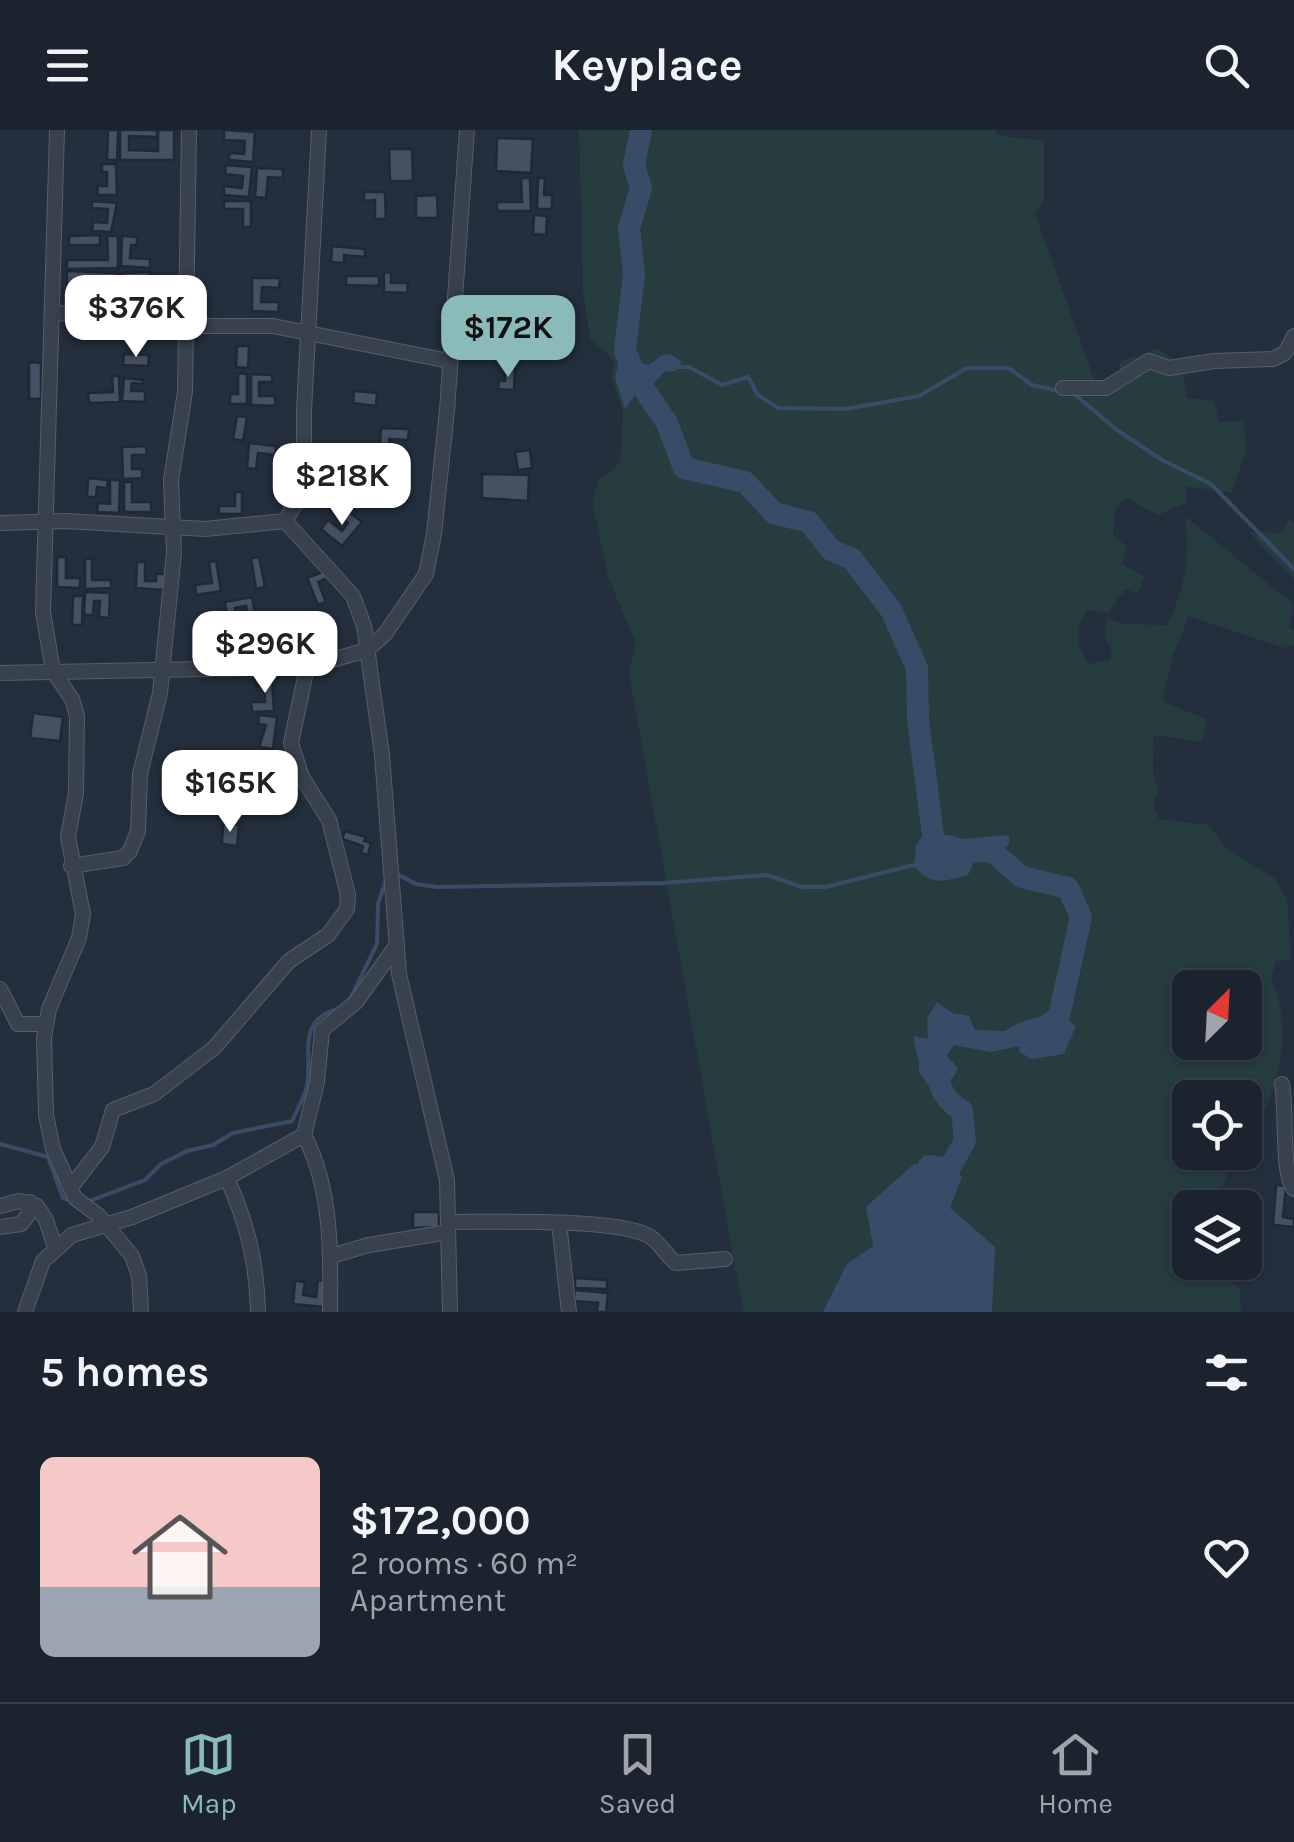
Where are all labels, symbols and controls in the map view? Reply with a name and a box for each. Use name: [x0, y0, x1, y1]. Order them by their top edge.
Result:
icon: menu: [40, 38, 95, 93]
icon: search: [1199, 38, 1254, 93]
text: Keyplace: [551, 39, 743, 91]
pin: $376K: [66, 275, 206, 360]
text: $376K: [87, 289, 185, 326]
pin: $172K: [438, 295, 578, 380]
text: $172K: [463, 309, 553, 346]
pin: $218K: [272, 443, 412, 528]
text: $218K: [295, 457, 389, 494]
pin: $296K: [195, 611, 335, 696]
text: $296K: [214, 625, 316, 662]
pin: $165K: [160, 750, 300, 835]
text: $165K: [184, 764, 276, 801]
north arrow: [1172, 970, 1262, 1060]
map controls: [1172, 970, 1262, 1280]
button: locate: [1172, 1080, 1262, 1170]
button: layers: [1172, 1190, 1262, 1280]
icon: filters: [1199, 1345, 1254, 1400]
text: 5 homes: [40, 1347, 209, 1397]
text: $172,000: [350, 1495, 531, 1545]
icon: home: [120, 1497, 240, 1617]
icon: heart: [1199, 1530, 1254, 1585]
text: 2 rooms · 60 m²: [350, 1545, 578, 1582]
text: Apartment: [350, 1582, 506, 1619]
tab: Map: [181, 1727, 237, 1820]
tab: Saved: [599, 1727, 676, 1820]
tab: Home: [1038, 1727, 1113, 1820]

